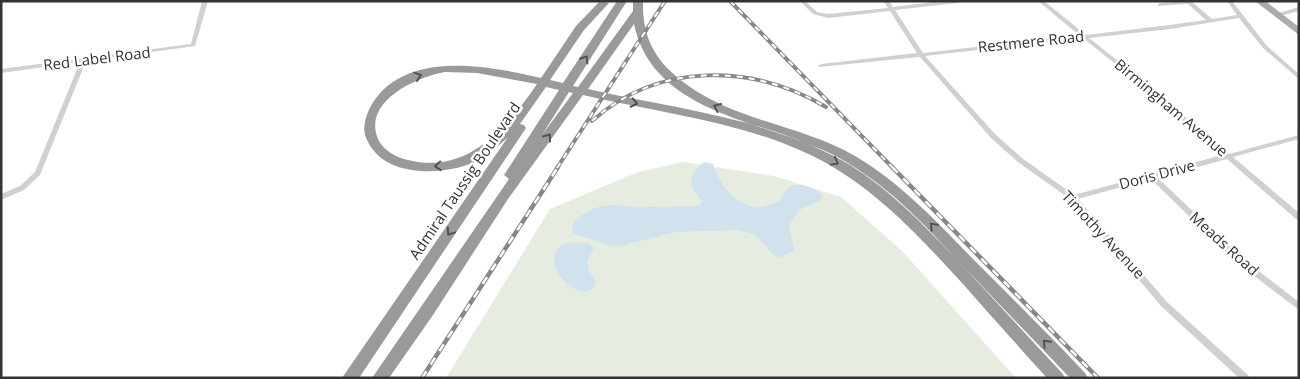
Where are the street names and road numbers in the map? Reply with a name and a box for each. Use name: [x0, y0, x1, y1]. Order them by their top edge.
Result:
street label: Restmere Road: [977, 25, 1085, 57]
street label: Red Label Road: [42, 42, 152, 75]
street label: Birmingham Avenue: [1111, 54, 1233, 161]
street label: Admiral Taussig Boulevard: [404, 98, 524, 263]
street label: Doris Drive: [1117, 154, 1197, 194]
street label: Timothy Avenue: [1058, 186, 1150, 283]
street label: Meads Road: [1186, 207, 1263, 280]

